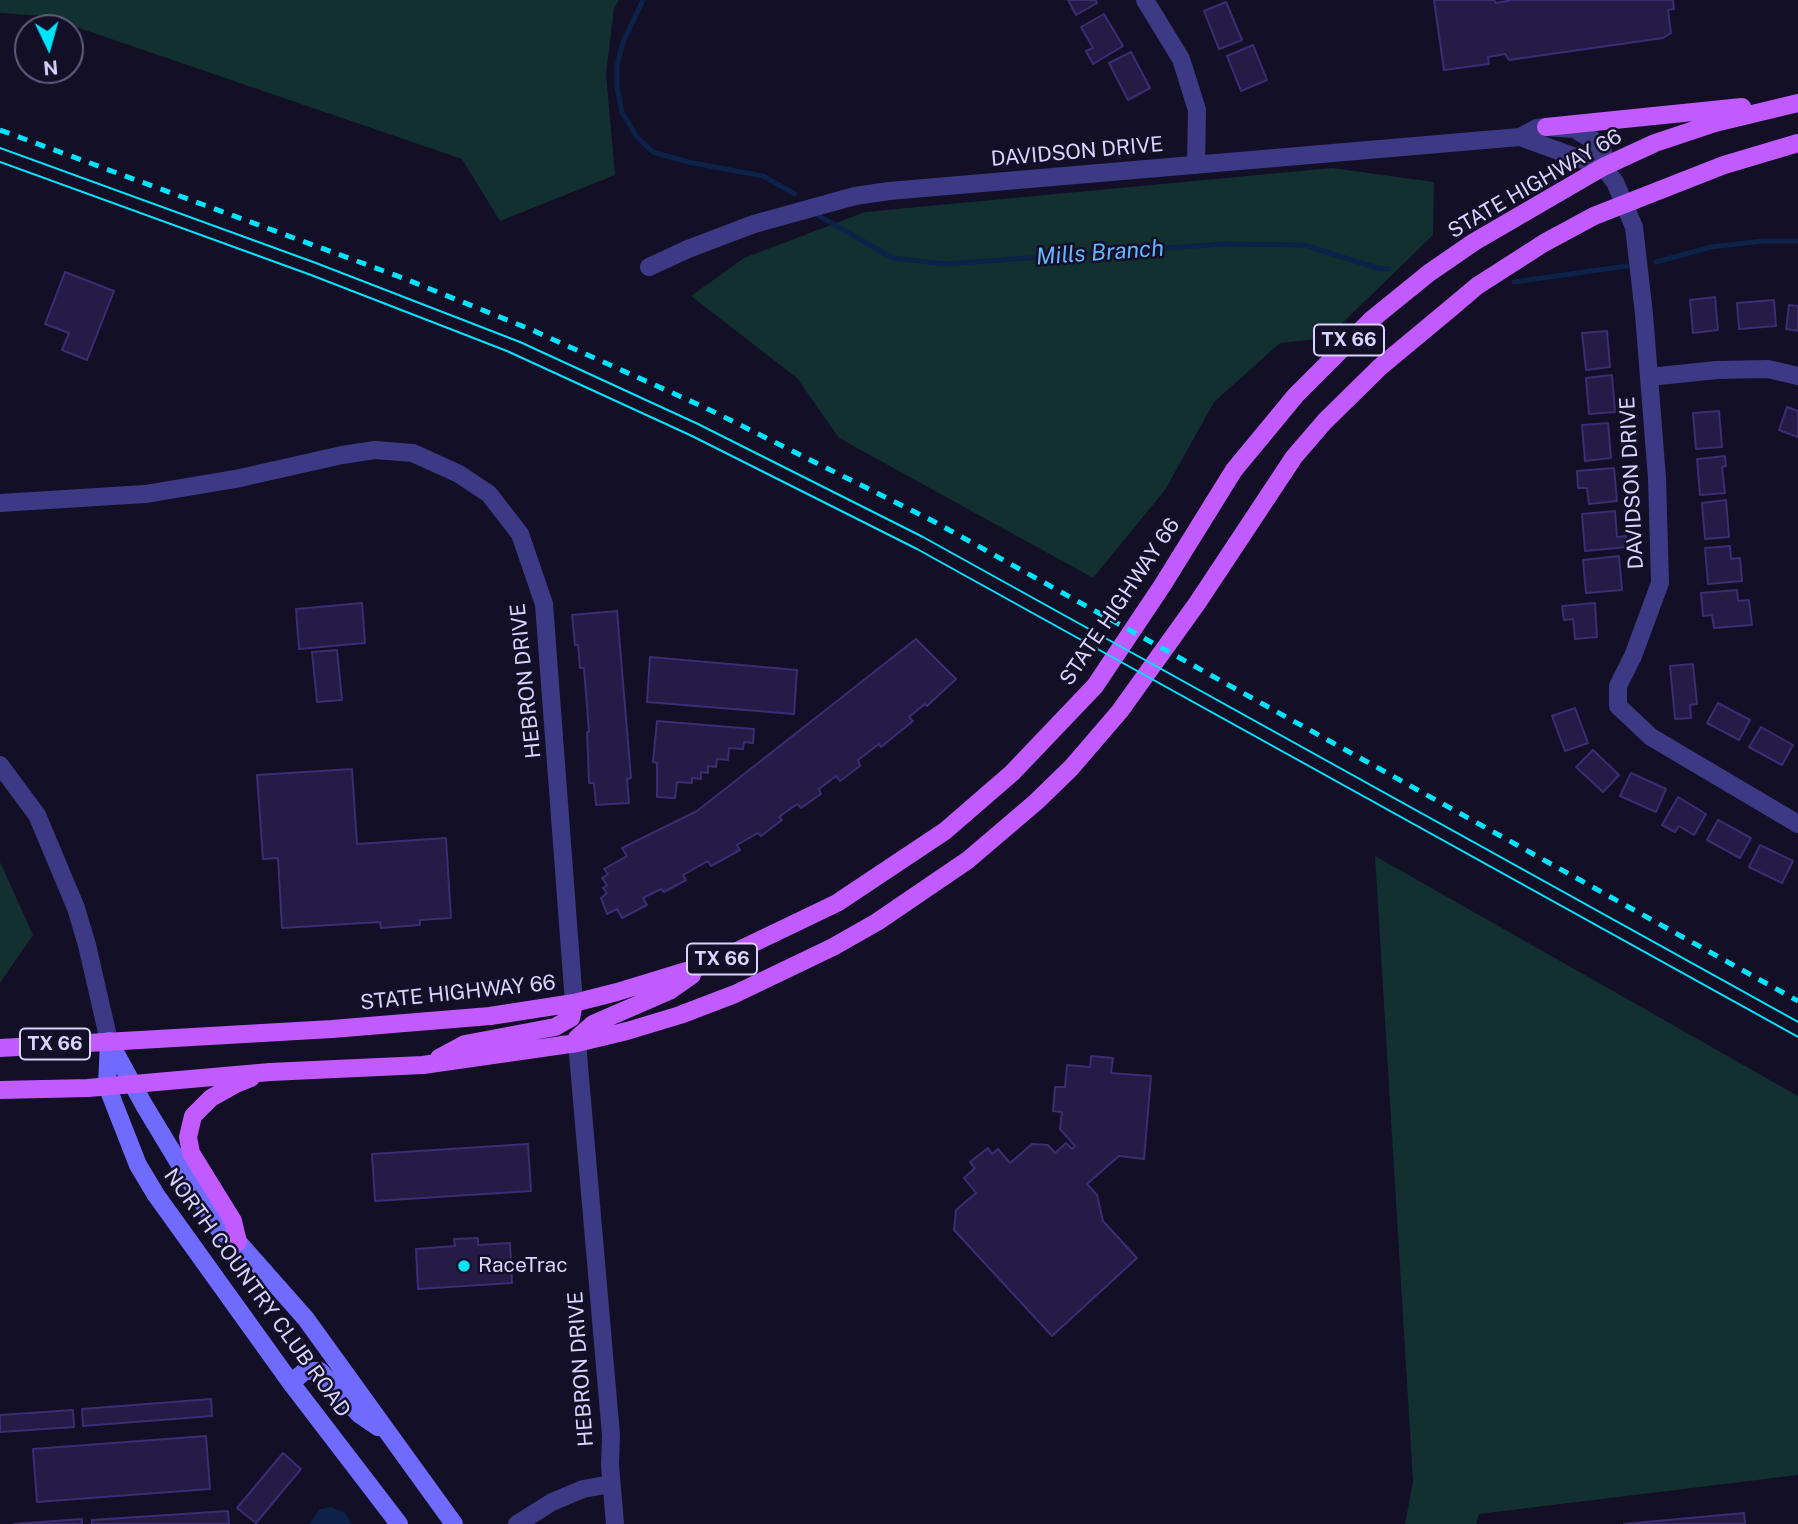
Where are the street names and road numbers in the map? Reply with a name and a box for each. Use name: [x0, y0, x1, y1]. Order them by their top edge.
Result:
street label: STATE HIGHWAY 66: [1444, 124, 1626, 244]
street label: DAVIDSON DRIVE: [990, 132, 1164, 172]
road number: TX 66: [1314, 324, 1384, 356]
street label: DAVIDSON DRIVE: [1615, 396, 1649, 570]
street label: STATE HIGHWAY 66: [1055, 514, 1185, 690]
street label: HEBRON DRIVE: [505, 602, 547, 760]
road number: TX 66: [687, 944, 757, 974]
street label: STATE HIGHWAY 66: [359, 970, 557, 1016]
road number: TX 66: [20, 1028, 90, 1060]
street label: NORTH COUNTRY CLUB ROAD: [158, 1164, 356, 1422]
street label: HEBRON DRIVE: [563, 1290, 599, 1448]

